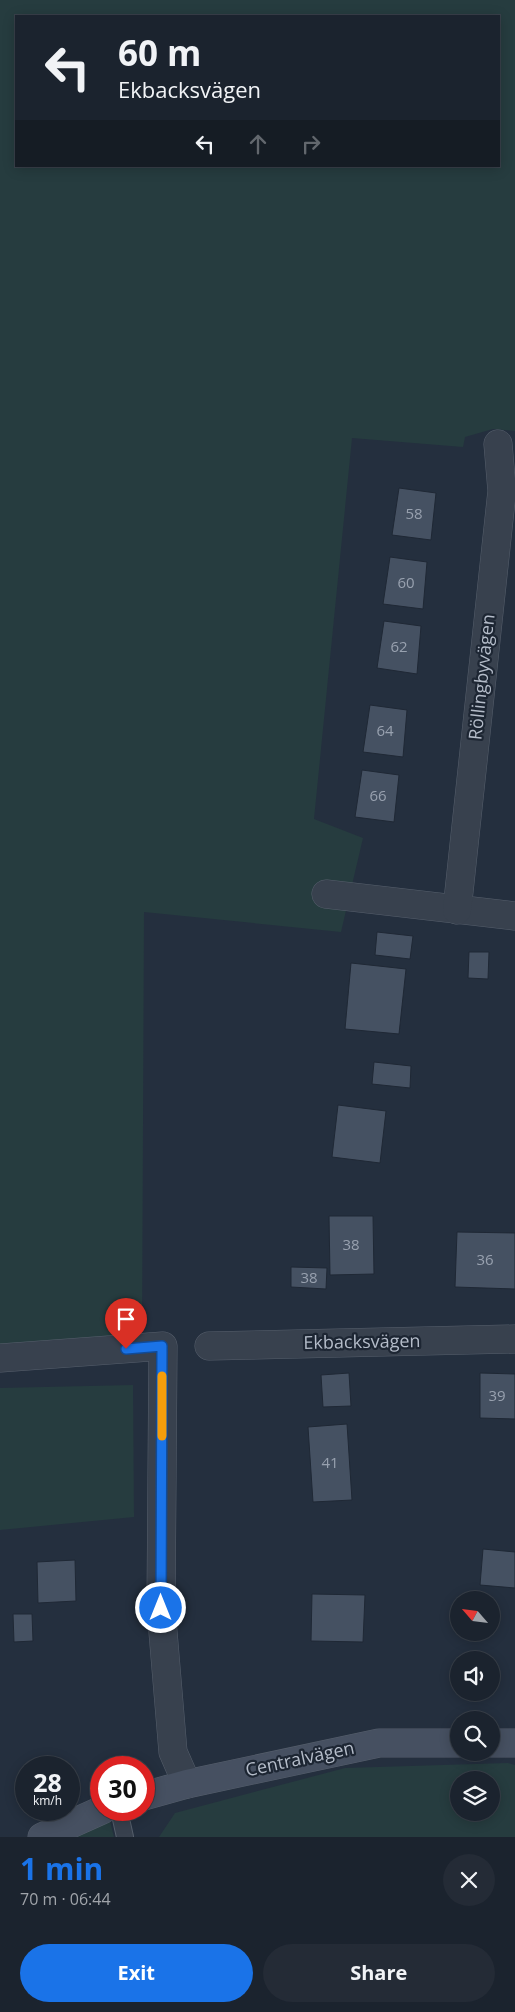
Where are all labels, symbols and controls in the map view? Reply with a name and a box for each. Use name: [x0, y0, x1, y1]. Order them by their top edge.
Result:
text: 60 m: [118, 29, 201, 76]
icon: left: [35, 35, 100, 100]
text: Ekbacksvägen: [118, 74, 261, 104]
icon: left: [191, 130, 219, 158]
icon: ahead: [244, 130, 272, 158]
icon: right: [297, 130, 325, 158]
house number: 58: [405, 503, 423, 523]
house number: 60: [397, 572, 415, 592]
street label: Röllingbyvägen: [462, 613, 500, 741]
house number: 62: [390, 636, 408, 656]
house number: 64: [376, 720, 394, 740]
house number: 66: [369, 785, 387, 805]
house number: 38: [342, 1234, 360, 1254]
house number: 36: [476, 1249, 494, 1269]
house number: 38: [300, 1267, 318, 1287]
pin: [105, 1298, 147, 1349]
icon: arrive: [112, 1305, 140, 1333]
street label: Ekbacksvägen: [303, 1328, 421, 1354]
house number: 39: [488, 1385, 506, 1405]
house number: 41: [321, 1452, 339, 1472]
position arrow: [134, 1581, 186, 1633]
north arrow: [450, 1591, 500, 1641]
map controls: [450, 1591, 500, 1821]
button: sound: [450, 1651, 500, 1701]
button: search: [450, 1711, 500, 1761]
street label: Centralvägen: [243, 1735, 356, 1781]
speed limit sign: 30: [90, 1756, 155, 1821]
text: 28: [33, 1765, 62, 1799]
button: layers: [450, 1771, 500, 1821]
text: km/h: [33, 1792, 62, 1809]
text: 1 min: [20, 1848, 103, 1889]
button: close: [443, 1854, 495, 1906]
text: 70 m · 06:44: [20, 1888, 111, 1910]
button: Exit: [20, 1944, 253, 2002]
button: Share: [263, 1944, 495, 2002]

